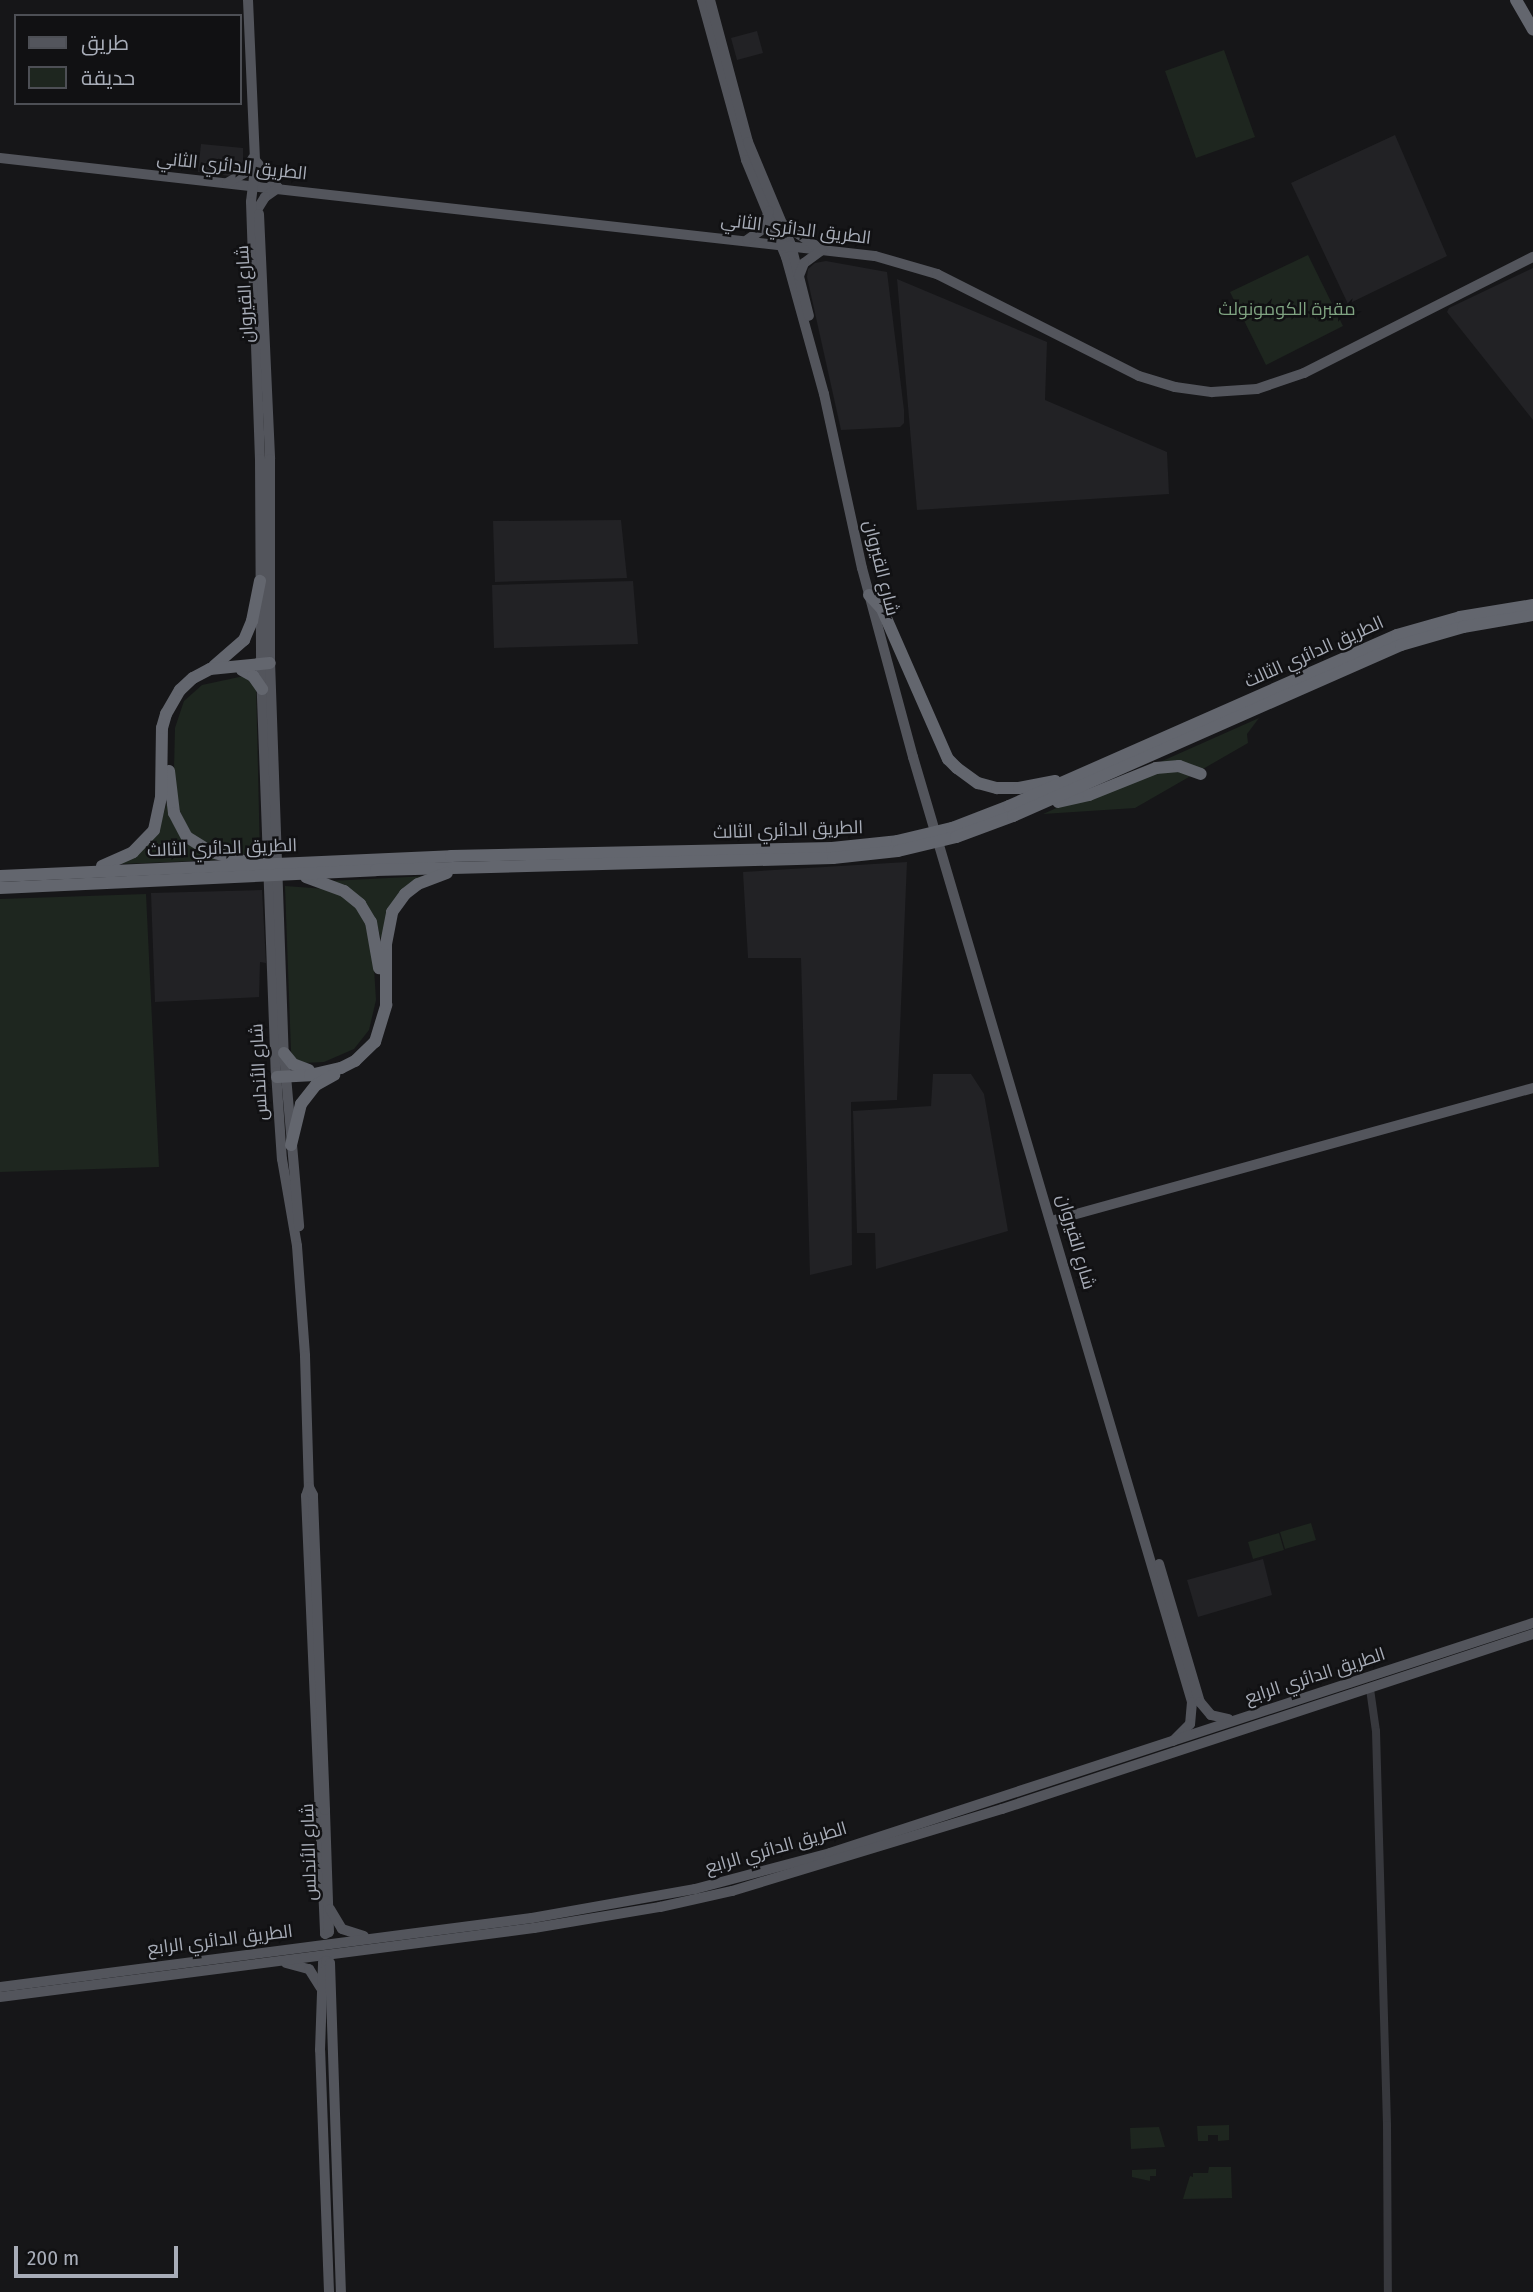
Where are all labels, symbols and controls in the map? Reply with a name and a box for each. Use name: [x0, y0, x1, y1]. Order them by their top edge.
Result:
legend: [14, 14, 242, 105]
text: طريق: [81, 30, 129, 56]
text: حديقة: [81, 65, 135, 91]
street label: الطريق الدائري الثاني: [156, 147, 308, 185]
street label: الطريق الدائري الثاني: [720, 209, 872, 249]
street label: شارع القيروان: [232, 245, 258, 343]
park label: مقبرة الكومونولث: [1218, 298, 1356, 320]
street label: شارع القيروان: [859, 518, 903, 618]
street label: الطريق الدائري الثالث: [1241, 612, 1387, 692]
street label: الطريق الدائري الثالث: [713, 817, 863, 843]
street label: الطريق الدائري الثالث: [147, 835, 297, 861]
street label: شارع الأندلس: [246, 1023, 272, 1121]
street label: شارع القيروان: [1052, 1192, 1100, 1292]
street label: الطريق الدائري الرابع: [1242, 1643, 1388, 1709]
street label: شارع الأندلس: [297, 1803, 321, 1901]
street label: الطريق الدائري الرابع: [703, 1817, 849, 1879]
street label: الطريق الدائري الرابع: [146, 1920, 294, 1960]
scale bar: [18, 2232, 182, 2276]
text: 200 m: [27, 2245, 79, 2271]

